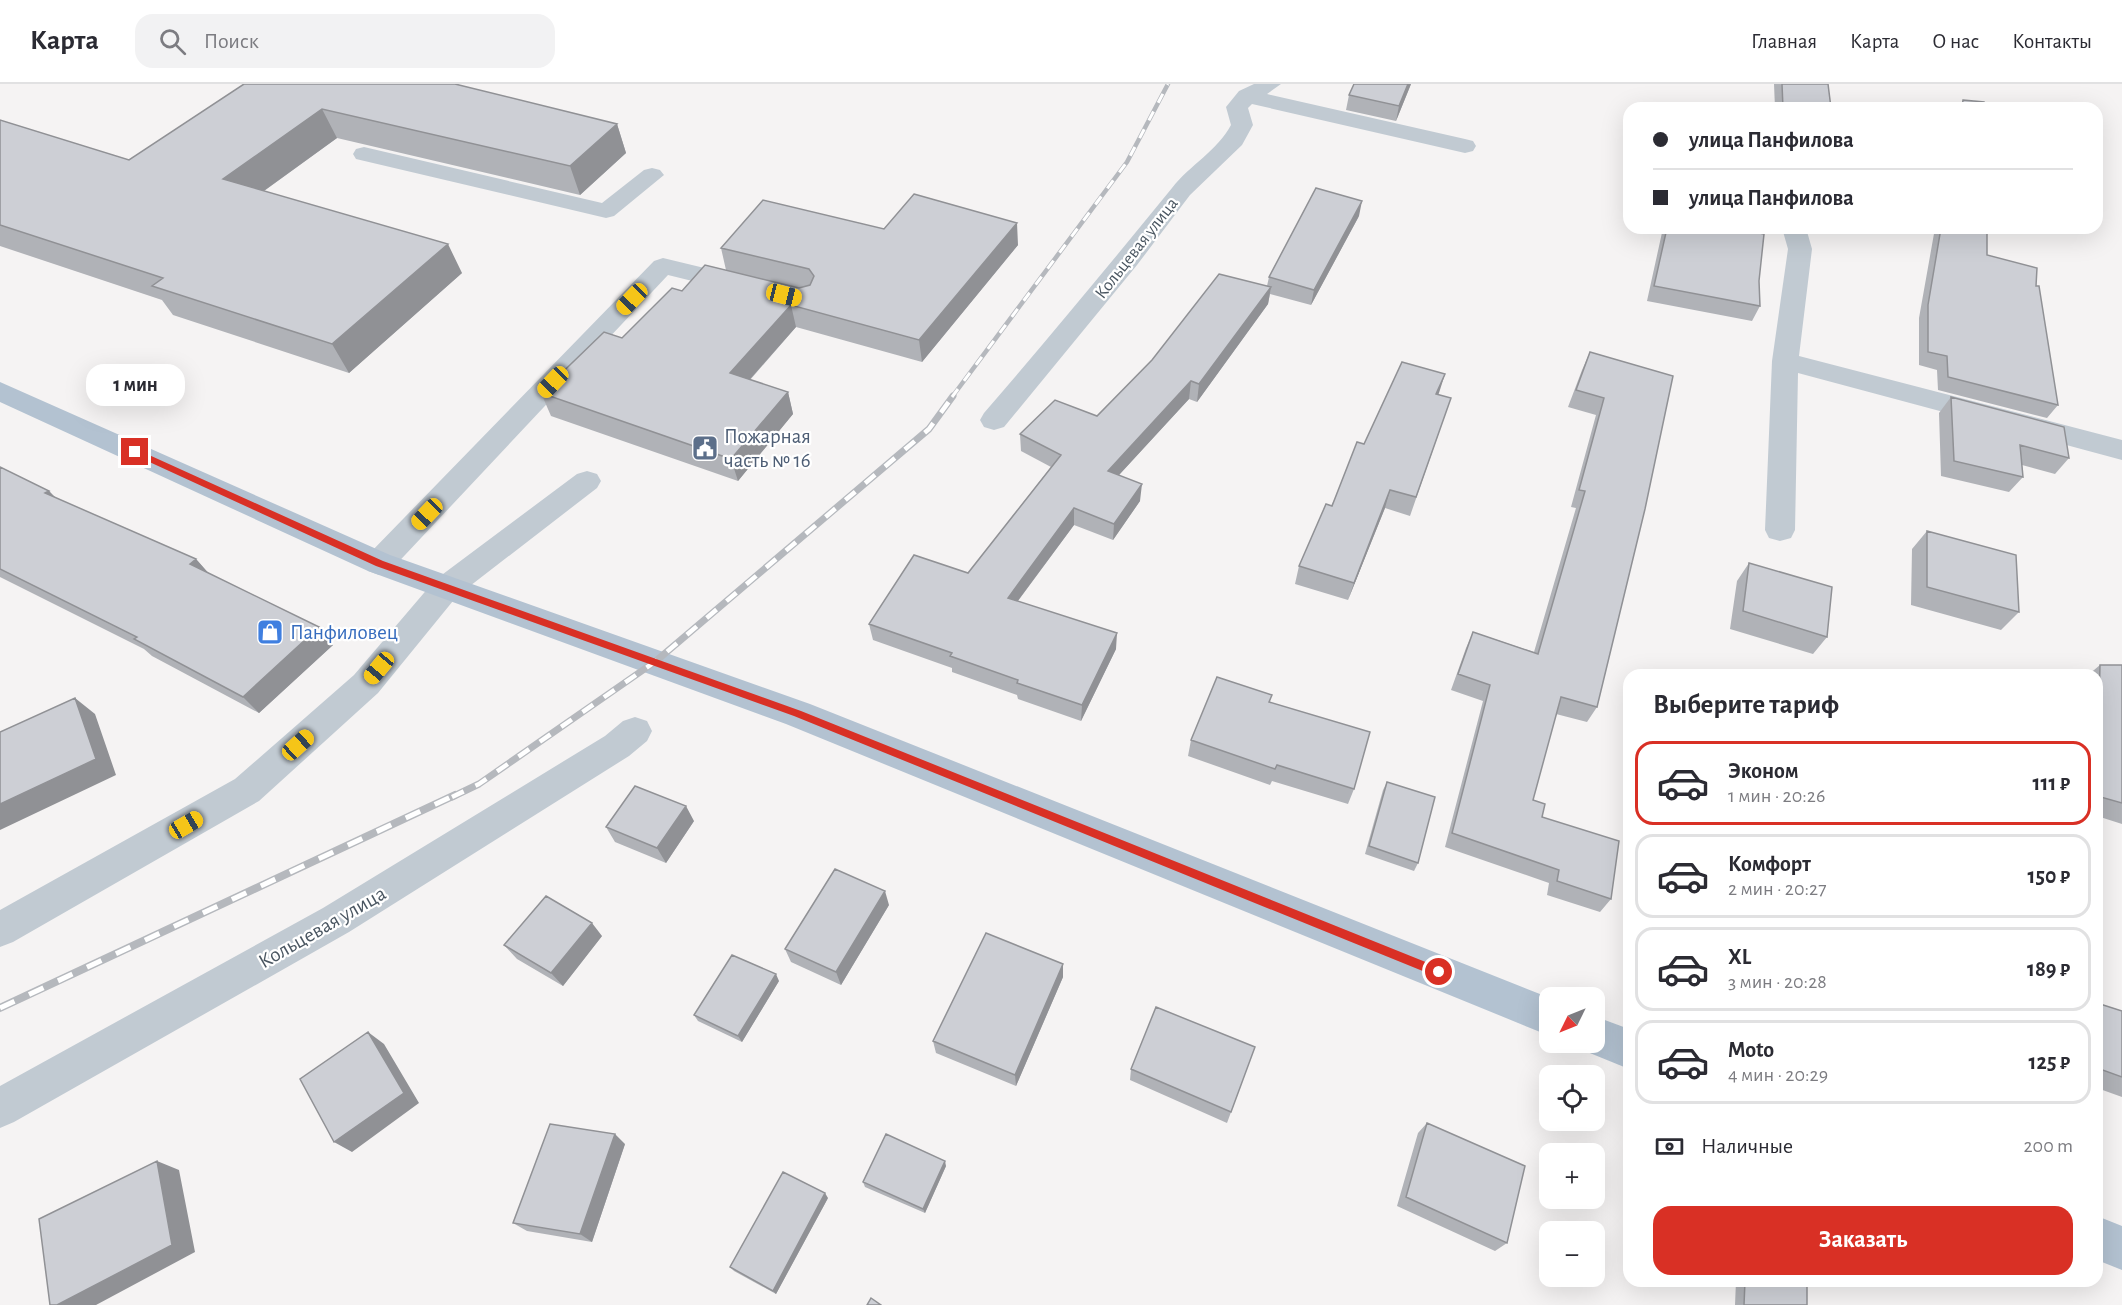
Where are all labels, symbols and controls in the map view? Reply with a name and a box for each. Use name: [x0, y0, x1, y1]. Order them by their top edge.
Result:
search box: [135, 14, 555, 68]
icon: search: [156, 25, 189, 58]
text: Карта: [30, 27, 99, 55]
text: Поиск: [204, 30, 259, 52]
text: Главная: [1751, 31, 1817, 52]
text: Карта: [1850, 31, 1899, 52]
text: О нас: [1932, 31, 1979, 52]
text: Контакты: [2012, 31, 2092, 52]
text: улица Панфилова: [1689, 129, 1854, 151]
text: улица Панфилова: [1689, 187, 1854, 209]
street label: Кольцевая улица: [1092, 195, 1182, 303]
car: [613, 280, 651, 318]
car: [764, 282, 804, 308]
car: [534, 363, 572, 401]
callout: 1 мин: [86, 365, 184, 407]
text: 1 мин: [113, 375, 158, 395]
place label: Пожарная часть № 16: [724, 426, 811, 471]
public building icon: Пожарная часть № 16: [690, 433, 720, 463]
route end: [121, 438, 148, 465]
car: [408, 495, 446, 533]
shop icon: Панфиловец: [255, 617, 285, 647]
place label: Панфиловец: [290, 622, 398, 643]
car: [361, 648, 397, 688]
text: Выберите тариф: [1653, 691, 1839, 718]
car: [279, 726, 317, 764]
icon: car: [1656, 756, 1710, 810]
text: Эконом: [1728, 760, 1799, 782]
text: 111 ₽: [2033, 772, 2070, 794]
text: 1 мин · 20:26: [1728, 786, 1825, 806]
car: [166, 808, 206, 842]
icon: car: [1656, 849, 1710, 903]
text: Комфорт: [1728, 853, 1811, 875]
text: 150 ₽: [2027, 865, 2070, 887]
text: 2 мин · 20:27: [1728, 879, 1826, 899]
street label: Кольцевая улица: [255, 882, 390, 972]
icon: car: [1656, 942, 1710, 996]
text: XL: [1728, 946, 1751, 968]
route start: [1425, 958, 1452, 985]
text: 189 ₽: [2027, 958, 2070, 980]
text: 3 мин · 20:28: [1728, 972, 1827, 992]
north arrow: [1539, 987, 1605, 1053]
map controls: [1539, 987, 1605, 1287]
icon: car: [1656, 1035, 1710, 1089]
text: Moto: [1728, 1039, 1774, 1061]
text: 125 ₽: [2029, 1051, 2070, 1073]
button: locate: [1539, 1065, 1605, 1131]
text: 4 мин · 20:29: [1728, 1065, 1828, 1085]
icon: cash: [1653, 1130, 1686, 1163]
text: Наличные: [1701, 1135, 1793, 1157]
text: 200 m: [2023, 1136, 2073, 1156]
button: +: [1539, 1143, 1605, 1209]
button: Заказать: [1653, 1206, 2073, 1275]
button: −: [1539, 1221, 1605, 1287]

